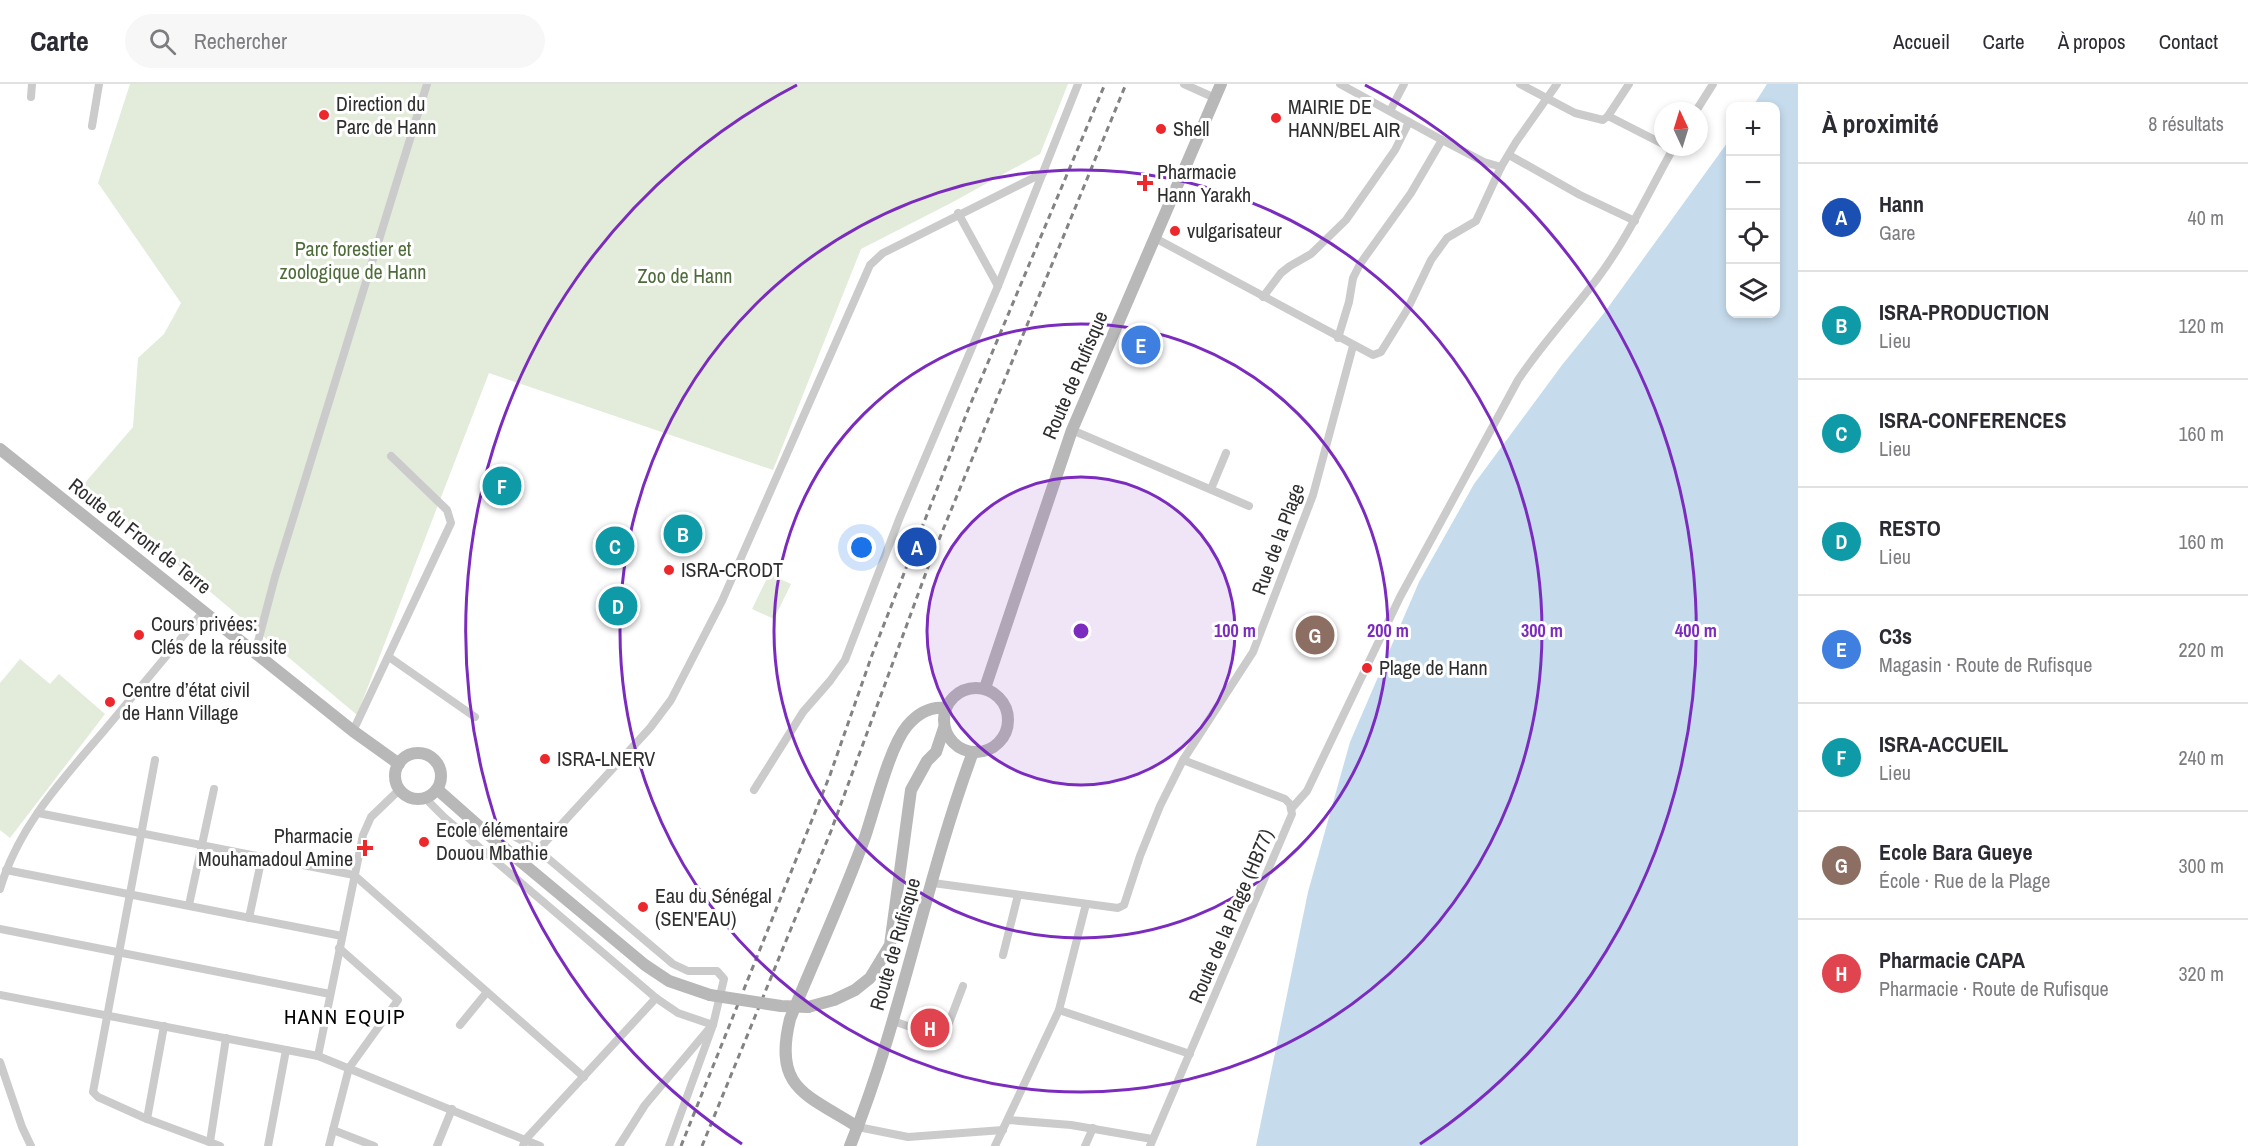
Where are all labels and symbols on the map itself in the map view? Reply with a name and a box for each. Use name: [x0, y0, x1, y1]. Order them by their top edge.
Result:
place label: Direction du Parc de Hann: [336, 90, 436, 140]
place label: MAIRIE DE HANN/BEL AIR: [1288, 93, 1401, 143]
north arrow: [1654, 102, 1708, 156]
marker: Direction du Parc de Hann: [317, 108, 331, 122]
marker: MAIRIE DE HANN/BEL AIR: [1269, 111, 1283, 125]
place label: Shell: [1173, 115, 1209, 142]
marker: Shell: [1154, 122, 1168, 136]
place label: Pharmacie Hann Yarakh: [1157, 158, 1251, 208]
marker: Pharmacie Hann Yarakh: [1138, 176, 1152, 190]
place label: vulgarisateur: [1187, 217, 1282, 244]
marker: vulgarisateur: [1168, 224, 1182, 238]
park label: Parc forestier et zoologique de Hann: [280, 235, 426, 285]
park label: Zoo de Hann: [638, 262, 732, 289]
street label: Route de Rufisque: [1035, 307, 1114, 443]
pin: E: [1122, 322, 1160, 368]
pin: F: [482, 464, 522, 508]
street label: Route du Front de Terre: [64, 471, 217, 600]
street label: Rue de la Plage: [1245, 479, 1310, 598]
pin: B: [664, 512, 702, 556]
pin: C: [596, 524, 634, 568]
pin: A: [898, 524, 936, 570]
your location: [847, 533, 876, 562]
place label: ISRA-CRODT: [681, 556, 783, 583]
marker: ISRA-CRODT: [662, 563, 676, 577]
pin: D: [598, 584, 638, 628]
place label: Cours privées: Clés de la réussite: [151, 610, 287, 660]
pin: G: [1296, 612, 1334, 658]
text: 100 m: [1214, 618, 1256, 643]
text: 200 m: [1367, 618, 1409, 643]
text: 300 m: [1521, 618, 1563, 643]
text: 400 m: [1675, 618, 1717, 643]
centre of rings: [1071, 621, 1091, 641]
marker: Cours privées: Clés de la réussite: [132, 628, 146, 642]
place label: Plage de Hann: [1379, 654, 1488, 681]
marker: Plage de Hann: [1360, 661, 1374, 675]
place label: Centre d’état civil de Hann Village: [122, 676, 250, 726]
marker: Centre d’état civil de Hann Village: [103, 695, 117, 709]
place label: ISRA-LNERV: [557, 745, 655, 772]
marker: ISRA-LNERV: [538, 752, 552, 766]
place label: Ecole élémentaire Douou Mbathie: [436, 816, 568, 866]
place label: Pharmacie Mouhamadoul Amine: [198, 822, 353, 872]
street label: Route de la Plage (HB77): [1182, 825, 1279, 1007]
marker: Ecole élémentaire Douou Mbathie: [417, 835, 431, 849]
marker: Pharmacie Mouhamadoul Amine: [358, 841, 372, 855]
street label: Route de Rufisque: [863, 874, 926, 1013]
place label: Eau du Sénégal (SEN'EAU): [655, 882, 772, 932]
marker: Eau du Sénégal (SEN'EAU): [636, 900, 650, 914]
district label: HANN EQUIP: [284, 1002, 406, 1031]
pin: H: [910, 1006, 950, 1050]

